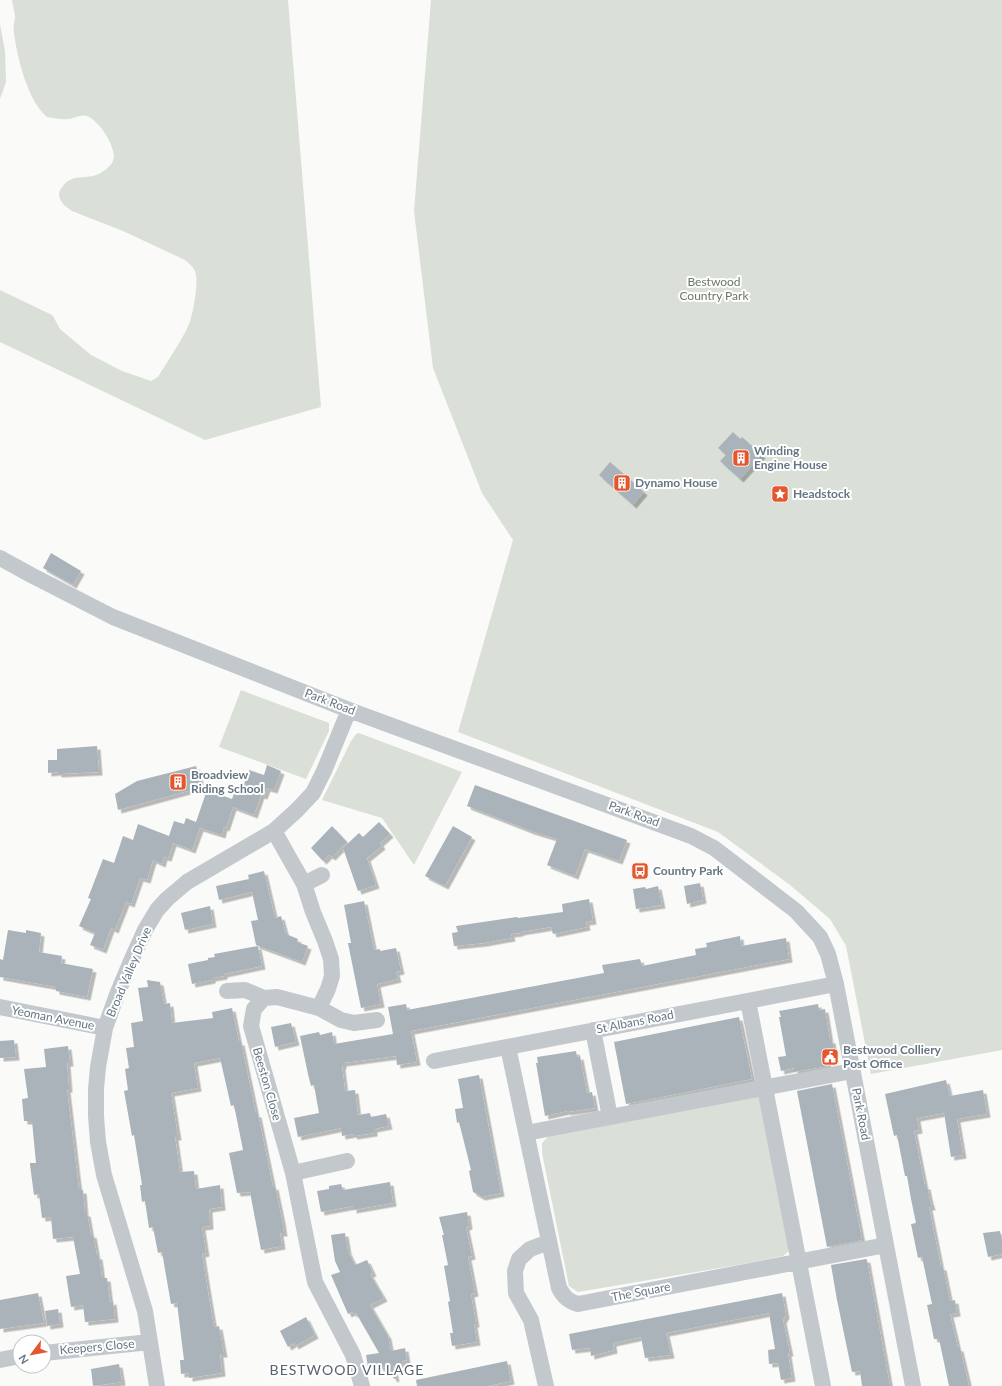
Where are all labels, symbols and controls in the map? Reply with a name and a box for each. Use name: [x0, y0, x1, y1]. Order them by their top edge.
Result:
park label: Bestwood Country Park: [679, 274, 749, 303]
place label: Winding Engine House: [754, 443, 828, 472]
building icon: Winding Engine House: [731, 448, 751, 468]
building icon: Dynamo House: [612, 473, 632, 493]
place label: Dynamo House: [635, 475, 718, 490]
place icon: Headstock: [770, 484, 790, 504]
place label: Headstock: [793, 486, 851, 501]
street label: Park Road: [303, 685, 358, 718]
place label: Broadview Riding School: [191, 767, 263, 796]
building icon: Broadview Riding School: [168, 772, 188, 792]
street label: Park Road: [607, 797, 662, 830]
bus stop icon: Country Park: [630, 861, 650, 881]
place label: Country Park: [653, 863, 724, 878]
street label: Broad Valley Drive: [103, 924, 154, 1019]
street label: Yeoman Avenue: [10, 1002, 96, 1033]
street label: St Albans Road: [595, 1007, 675, 1036]
place label: Bestwood Colliery Post Office: [843, 1042, 942, 1071]
street label: Beeston Close: [250, 1045, 285, 1122]
public building icon: Bestwood Colliery Post Office: [820, 1047, 840, 1067]
street label: Park Road: [849, 1086, 874, 1141]
street label: The Square: [610, 1278, 671, 1305]
north arrow: [12, 1334, 52, 1374]
street label: Keepers Close: [59, 1336, 135, 1357]
text: N: [15, 1353, 31, 1367]
district label: BESTWOOD VILLAGE: [270, 1361, 424, 1378]

